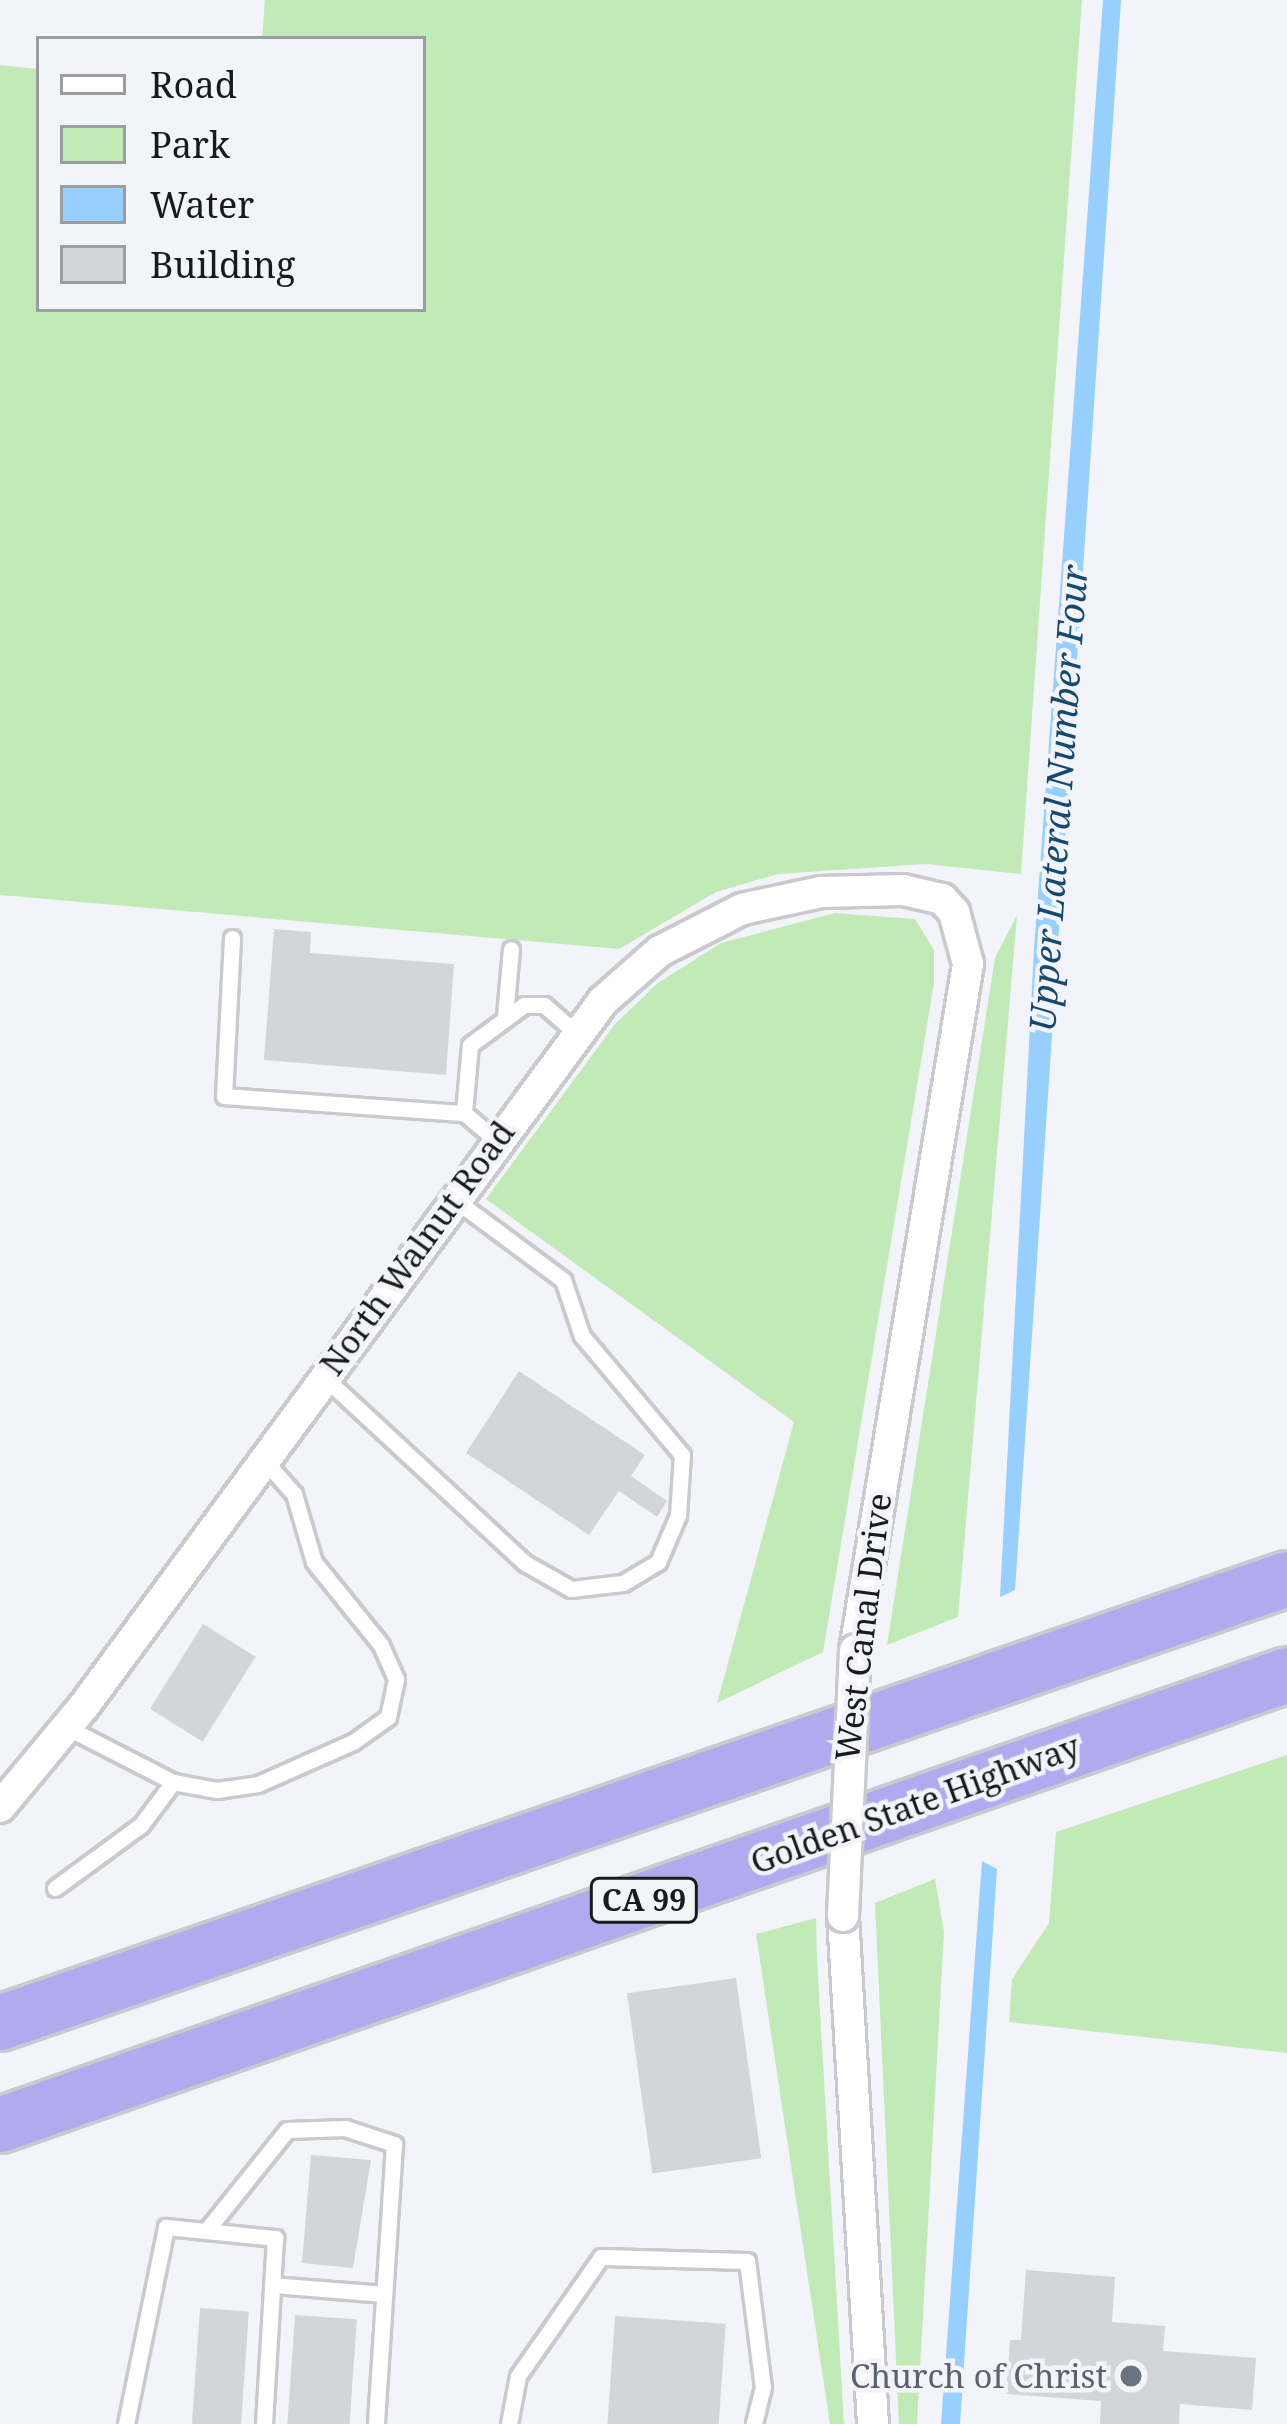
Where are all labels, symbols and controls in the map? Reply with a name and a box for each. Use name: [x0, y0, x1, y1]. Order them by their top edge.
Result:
legend: [36, 36, 426, 312]
text: Road: [150, 60, 237, 109]
text: Park: [150, 120, 230, 169]
text: Water: [150, 180, 254, 229]
text: Building: [150, 240, 295, 289]
water label: Upper Lateral Number Four: [1020, 563, 1096, 1033]
street label: North Walnut Road: [312, 1113, 522, 1383]
street label: West Canal Drive: [827, 1491, 899, 1763]
street label: Golden State Highway: [745, 1726, 1085, 1882]
road number: CA 99: [587, 1876, 701, 1924]
place label: Church of Christ: [850, 2356, 1107, 2396]
marker: Church of Christ: [1118, 2363, 1144, 2389]

